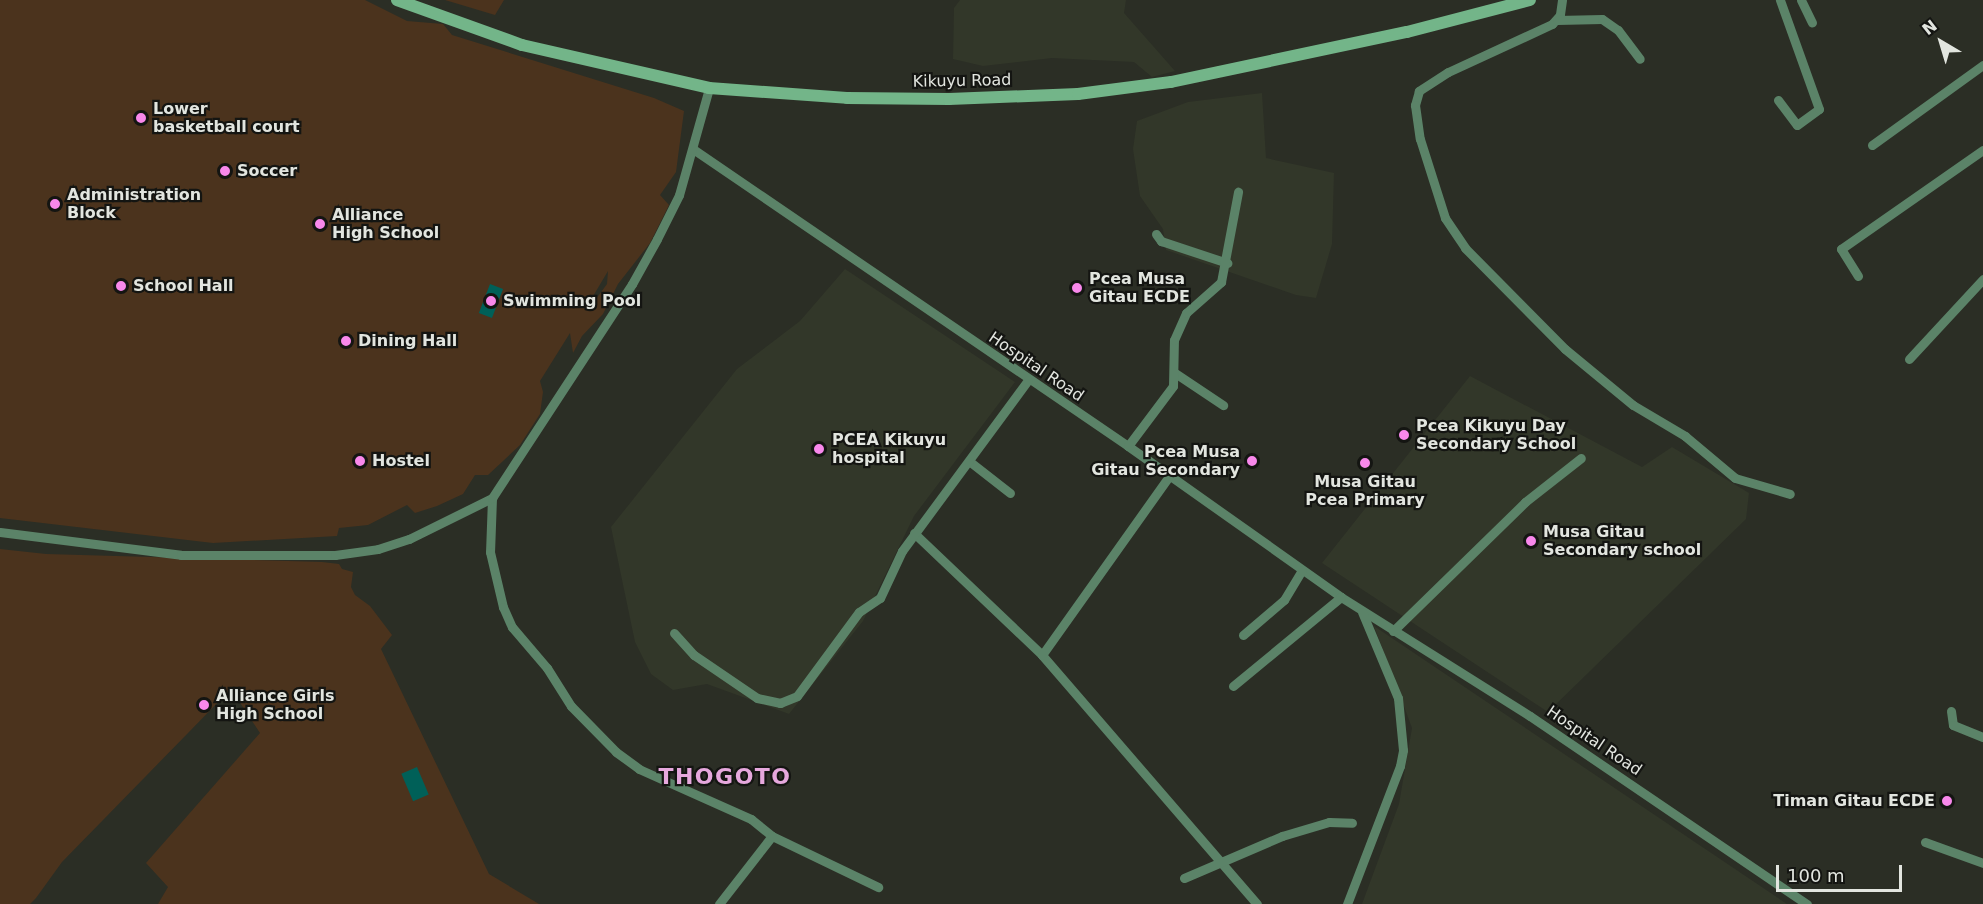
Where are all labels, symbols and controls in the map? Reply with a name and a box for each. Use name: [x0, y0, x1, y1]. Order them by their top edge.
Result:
north arrow: [1911, 12, 1971, 72]
text: N: [1918, 16, 1941, 39]
street label: Kikuyu Road: [912, 71, 1012, 91]
place label: Lower basketball court: [153, 99, 300, 137]
marker: Lower basketball court: [134, 111, 148, 125]
place label: Soccer: [237, 161, 297, 181]
marker: Soccer: [218, 164, 232, 178]
place label: Administration Block: [67, 185, 201, 223]
marker: Administration Block: [48, 197, 62, 211]
place label: Alliance High School: [332, 205, 439, 243]
marker: Alliance High School: [313, 217, 327, 231]
place label: Pcea Musa Gitau ECDE: [1089, 269, 1190, 307]
place label: School Hall: [133, 276, 234, 296]
marker: School Hall: [114, 279, 128, 293]
marker: Pcea Musa Gitau ECDE: [1070, 281, 1084, 295]
place label: Swimming Pool: [503, 291, 641, 311]
marker: Swimming Pool: [484, 294, 498, 308]
street label: Hospital Road: [985, 328, 1087, 406]
place label: Dining Hall: [358, 331, 457, 351]
marker: Dining Hall: [339, 334, 353, 348]
place label: Pcea Kikuyu Day Secondary School: [1416, 416, 1576, 454]
marker: Pcea Kikuyu Day Secondary School: [1397, 428, 1411, 442]
place label: PCEA Kikuyu hospital: [832, 430, 946, 468]
marker: PCEA Kikuyu hospital: [810, 440, 828, 458]
place label: Pcea Musa Gitau Secondary: [1091, 442, 1240, 480]
place label: Hostel: [372, 451, 430, 471]
marker: Hostel: [353, 454, 367, 468]
marker: Pcea Musa Gitau Secondary: [1245, 454, 1259, 468]
marker: Musa Gitau Pcea Primary: [1358, 456, 1372, 470]
place label: Musa Gitau Pcea Primary: [1305, 472, 1425, 510]
place label: Musa Gitau Secondary school: [1543, 522, 1701, 560]
marker: Musa Gitau Secondary school: [1524, 534, 1538, 548]
place label: Alliance Girls High School: [216, 686, 334, 724]
marker: Alliance Girls High School: [197, 698, 211, 712]
street label: Hospital Road: [1543, 702, 1645, 780]
district label: THOGOTO: [658, 764, 792, 790]
place label: Timan Gitau ECDE: [1773, 791, 1935, 811]
marker: Timan Gitau ECDE: [1940, 794, 1954, 808]
scale bar: [1779, 853, 1905, 891]
text: 100 m: [1787, 865, 1845, 886]

